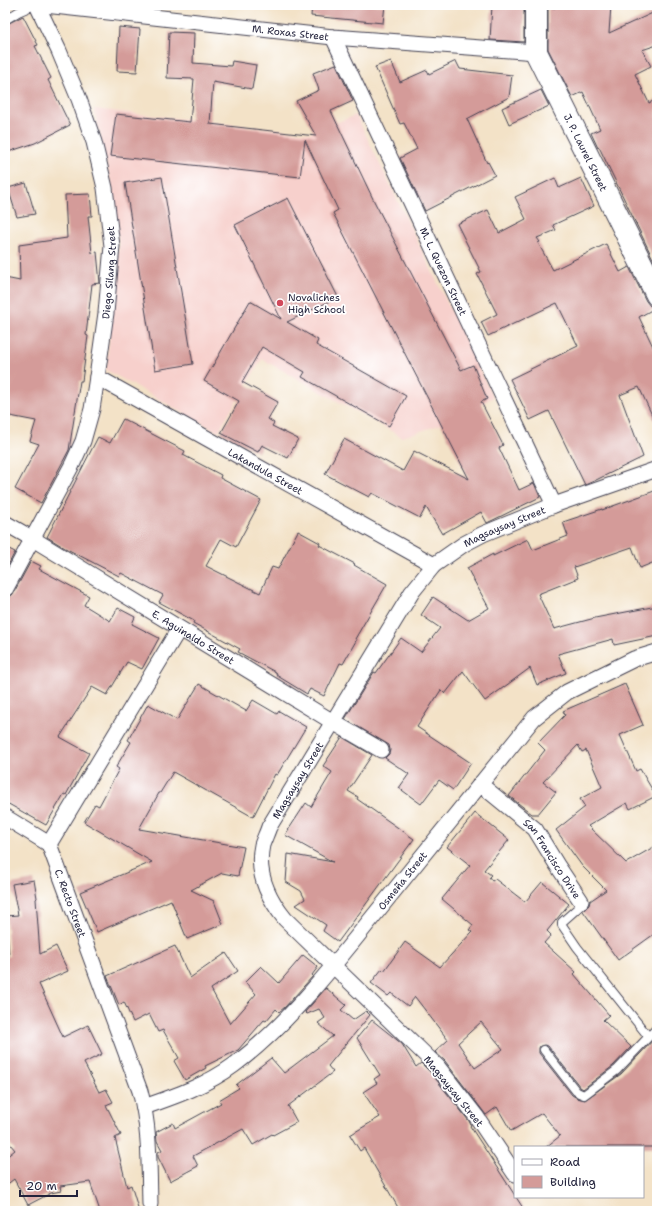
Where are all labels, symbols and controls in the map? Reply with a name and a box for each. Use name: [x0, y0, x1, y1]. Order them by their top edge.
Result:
street label: M. Roxas Street: [251, 22, 330, 44]
street label: J. P. Laurel Street: [561, 112, 610, 193]
street label: M. L. Quezon Street: [417, 225, 470, 318]
street label: Diego Silang Street: [99, 226, 119, 320]
place label: Novaliches High School: [288, 291, 345, 316]
marker: Novaliches High School: [275, 298, 285, 308]
street label: Lakandula Street: [226, 445, 305, 497]
street label: Magsaysay Street: [461, 503, 547, 550]
street label: E. Aguinaldo Street: [149, 607, 237, 667]
street label: Magsaysay Street: [270, 740, 326, 821]
street label: San Francisco Drive: [521, 816, 584, 901]
street label: Osmeña Street: [375, 849, 430, 913]
street label: C. Recto Street: [52, 867, 89, 939]
street label: Magsaysay Street: [421, 1053, 486, 1129]
legend: [514, 1146, 644, 1198]
text: Road: [550, 1154, 581, 1170]
scale bar: [20, 1172, 77, 1198]
text: Building: [550, 1174, 596, 1190]
text: 20 m: [26, 1178, 57, 1194]

